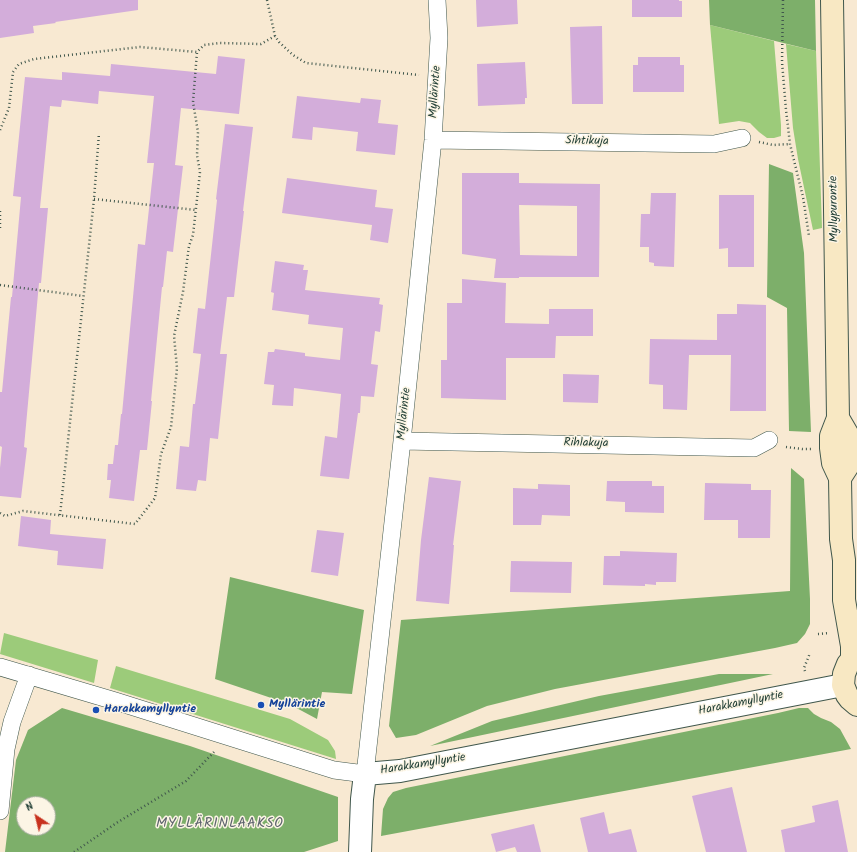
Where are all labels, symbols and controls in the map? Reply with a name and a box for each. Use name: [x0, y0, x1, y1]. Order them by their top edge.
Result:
street label: Myllärintie: [427, 65, 445, 119]
street label: Sihtikuja: [565, 134, 609, 150]
street label: Myllypurontie: [827, 175, 843, 243]
street label: Myllärintie: [395, 387, 415, 441]
street label: Rihlakuja: [563, 436, 609, 452]
street label: Harakkamyllyntie: [697, 689, 785, 719]
place label: Myllärintie: [269, 698, 325, 712]
marker: Myllärintie: [256, 700, 266, 710]
place label: Harakkamyllyntie: [104, 703, 196, 717]
marker: Harakkamyllyntie: [91, 705, 101, 715]
street label: Harakkamyllyntie: [379, 751, 467, 779]
north arrow: [16, 796, 56, 836]
text: N: [22, 798, 38, 816]
district label: MYLLÄRINLAAKSO: [156, 817, 284, 833]

